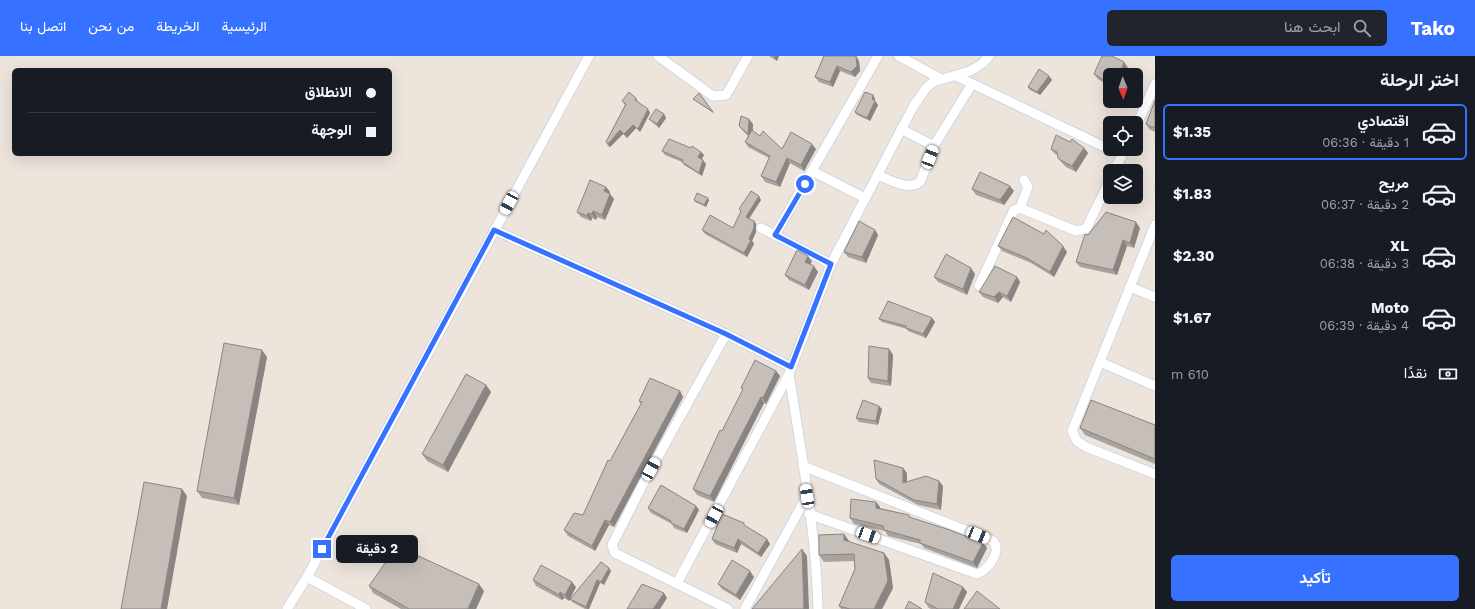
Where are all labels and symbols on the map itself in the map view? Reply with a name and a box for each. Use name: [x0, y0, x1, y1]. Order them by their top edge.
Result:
north arrow: [1103, 68, 1143, 108]
car: [920, 144, 940, 170]
route start: [796, 175, 814, 193]
car: [498, 190, 520, 216]
car: [640, 456, 662, 482]
car: [799, 483, 815, 509]
car: [703, 503, 725, 529]
car: [855, 525, 881, 545]
car: [965, 525, 991, 545]
callout: 2 دقيقة: [336, 535, 418, 563]
route end: [313, 540, 331, 558]

